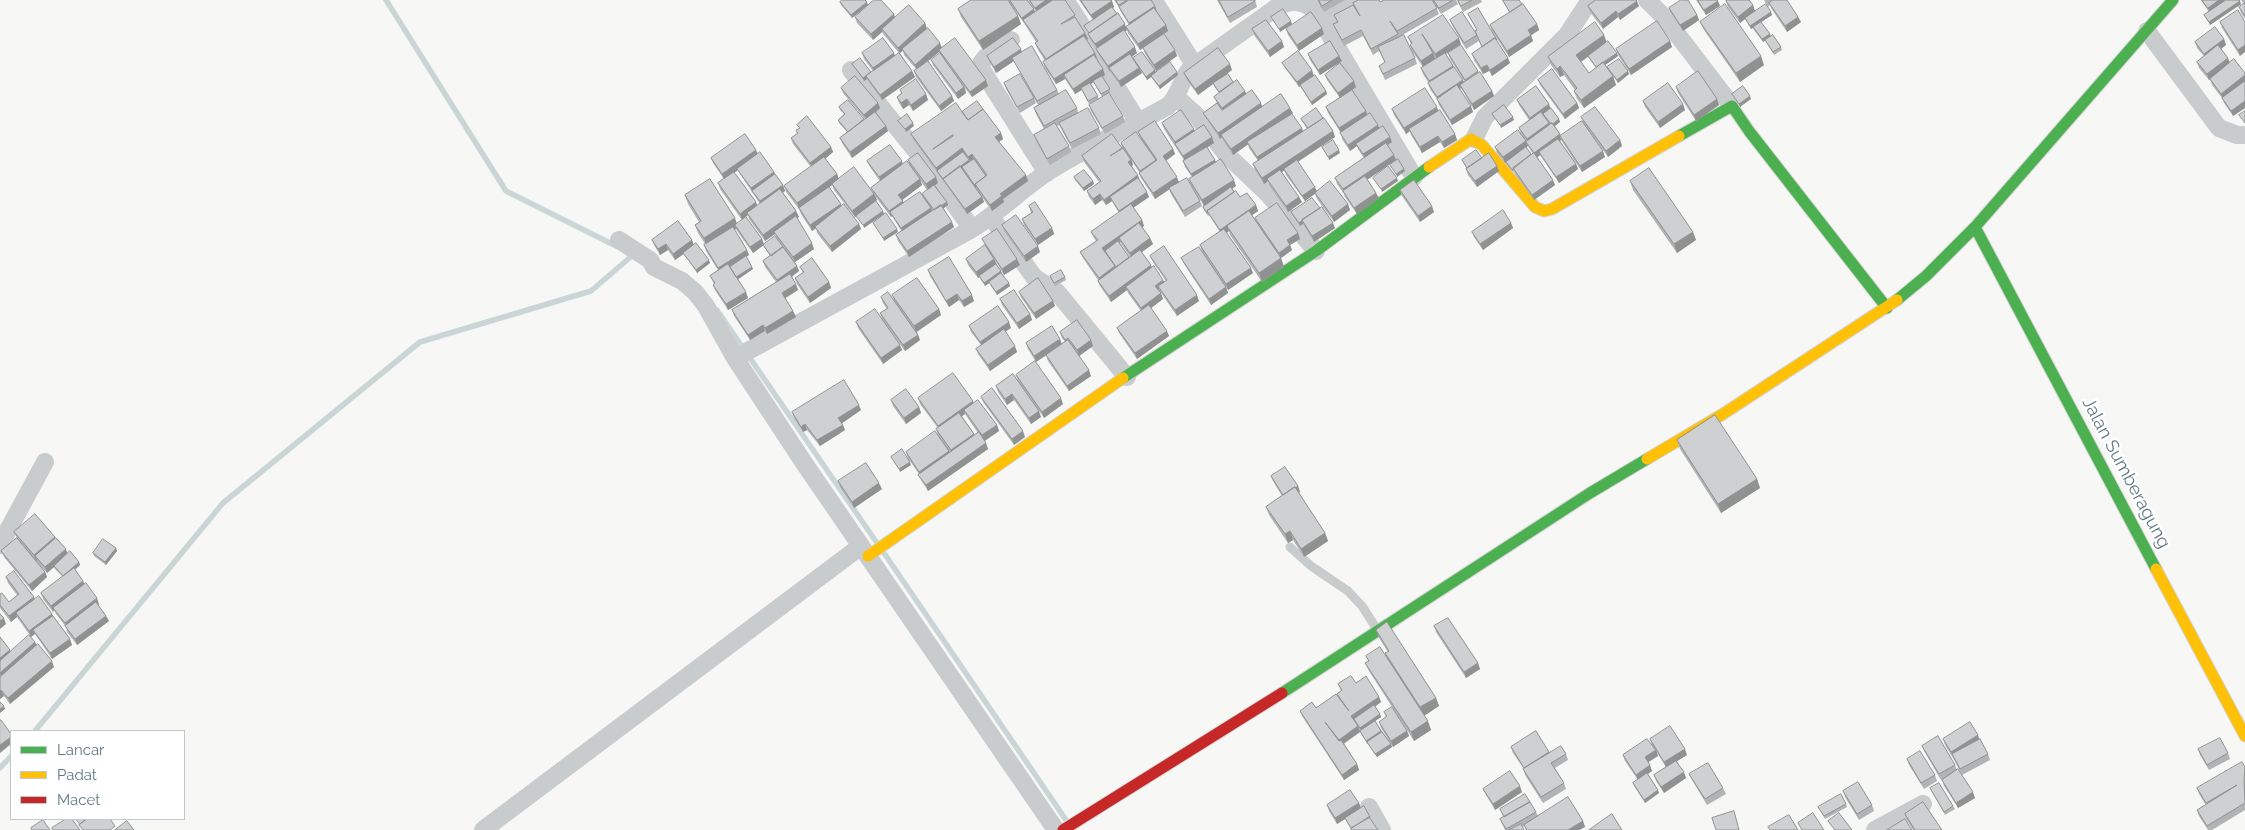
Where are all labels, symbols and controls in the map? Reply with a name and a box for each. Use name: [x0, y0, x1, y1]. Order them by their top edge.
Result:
street label: Jalan Sumberagung: [2077, 394, 2175, 552]
legend: [10, 730, 185, 820]
text: Lancar: [57, 741, 104, 759]
text: Padat: [57, 766, 97, 784]
text: Macet: [57, 791, 100, 809]

